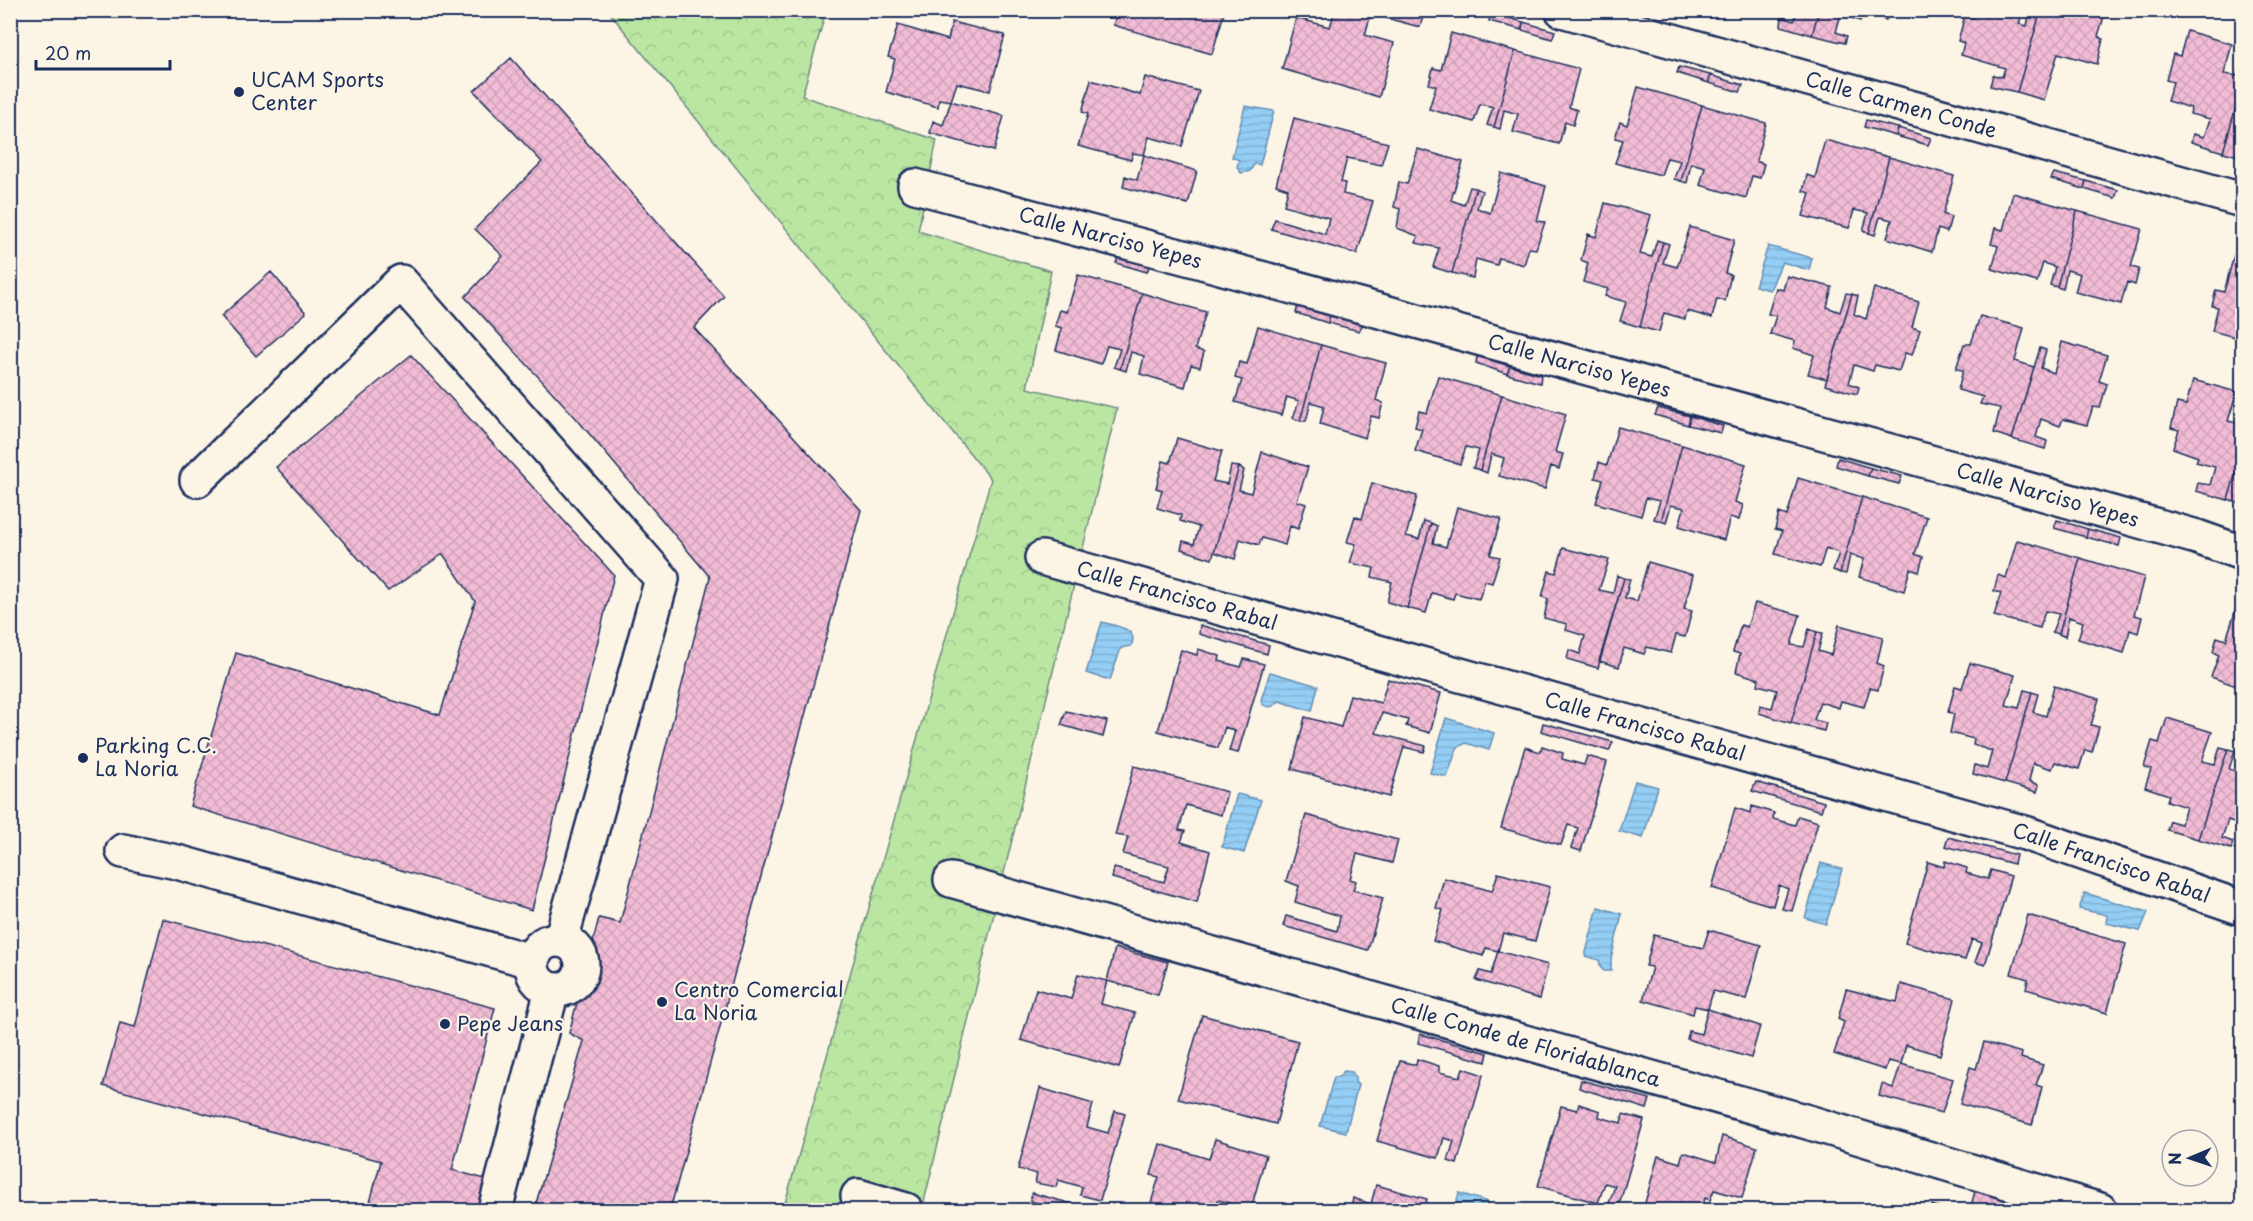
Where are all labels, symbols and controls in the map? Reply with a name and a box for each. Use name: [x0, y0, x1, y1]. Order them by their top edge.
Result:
scale bar: [36, 33, 170, 71]
text: 20 m: [45, 39, 91, 66]
street label: Calle Carmen Conde: [1802, 63, 2001, 145]
place label: UCAM Sports Center: [251, 64, 384, 117]
marker: UCAM Sports Center: [232, 85, 246, 99]
street label: Calle Narciso Yepes: [1016, 198, 1206, 275]
street label: Calle Narciso Yepes: [1485, 325, 1674, 404]
street label: Calle Narciso Yepes: [1953, 454, 2143, 534]
street label: Calle Francisco Rabal: [1073, 552, 1281, 637]
street label: Calle Francisco Rabal: [1541, 683, 1749, 768]
place label: Parking C.C. La Noria: [95, 730, 217, 783]
marker: Parking C.C. La Noria: [76, 751, 90, 765]
street label: Calle Francisco Rabal: [2009, 814, 2214, 910]
place label: Centro Comercial La Noria: [674, 974, 844, 1027]
street label: Calle Conde de Floridablanca: [1387, 989, 1664, 1094]
marker: Centro Comercial La Noria: [655, 995, 669, 1009]
place label: Pepe Jeans: [457, 1008, 563, 1038]
marker: Pepe Jeans: [438, 1017, 452, 1031]
north arrow: [2160, 1128, 2220, 1188]
text: N: [2162, 1152, 2186, 1165]

